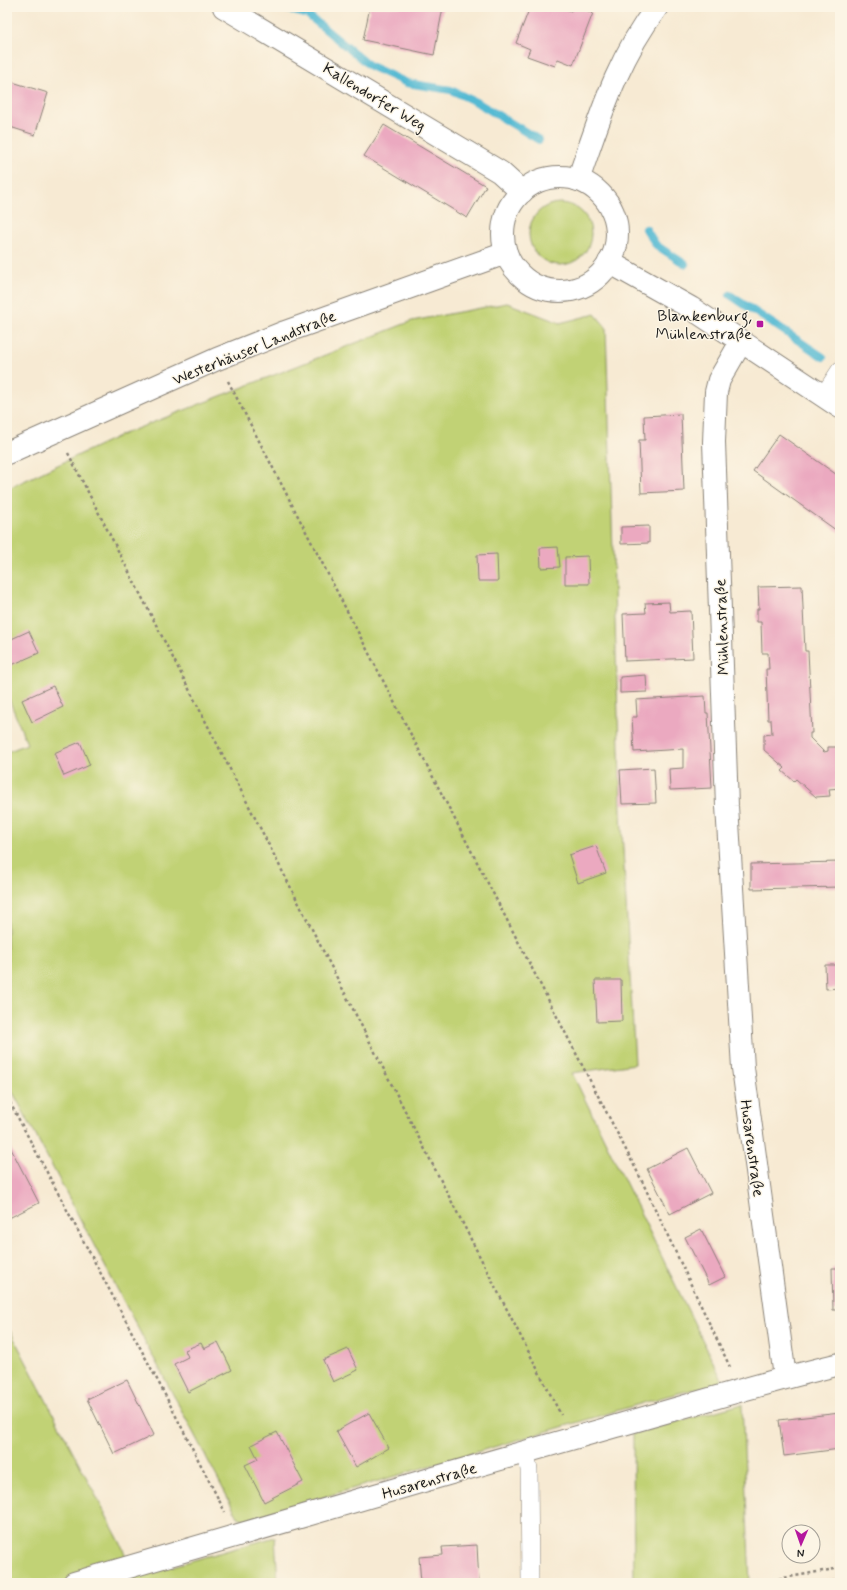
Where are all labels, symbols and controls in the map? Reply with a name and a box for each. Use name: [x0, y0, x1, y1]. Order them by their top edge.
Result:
street label: Kallendorfer Weg: [319, 58, 430, 136]
street label: Westerhäuser Landstraße: [170, 306, 340, 391]
place label: Blankenburg, Mühlenstraße: [655, 306, 752, 345]
marker: Blankenburg, Mühlenstraße: [755, 319, 765, 329]
street label: Mühlenstraße: [710, 578, 735, 676]
street label: Husarenstraße: [734, 1098, 769, 1198]
street label: Husarenstraße: [380, 1458, 479, 1505]
north arrow: [781, 1524, 821, 1564]
text: N: [797, 1546, 805, 1560]

